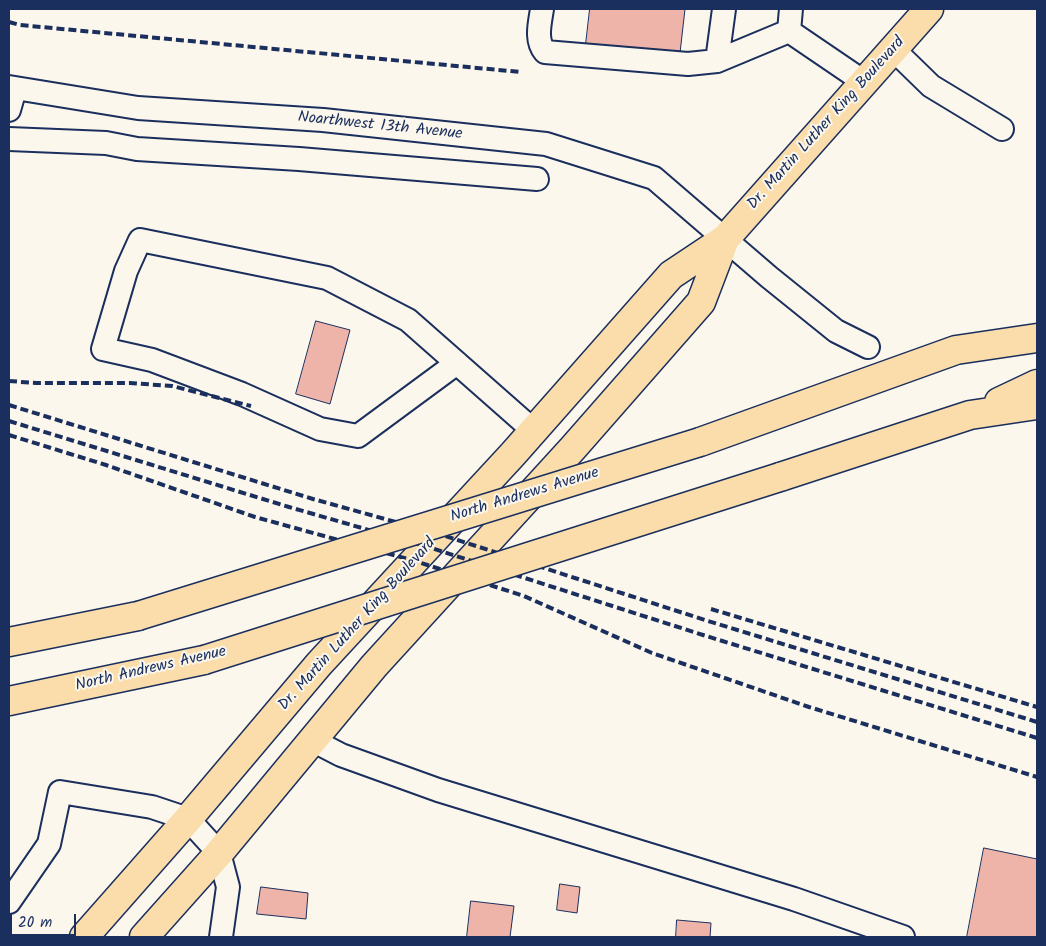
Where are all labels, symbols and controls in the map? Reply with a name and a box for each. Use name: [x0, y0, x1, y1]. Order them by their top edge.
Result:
street label: Dr. Martin Luther King Boulevard: [744, 34, 910, 214]
street label: Noarthwest 13th Avenue: [297, 109, 463, 145]
street label: North Andrews Avenue: [448, 464, 602, 528]
street label: Dr. Martin Luther King Boulevard: [275, 535, 441, 715]
street label: North Andrews Avenue: [74, 643, 228, 697]
scale bar: [12, 904, 79, 936]
text: 20 m: [18, 911, 52, 935]

